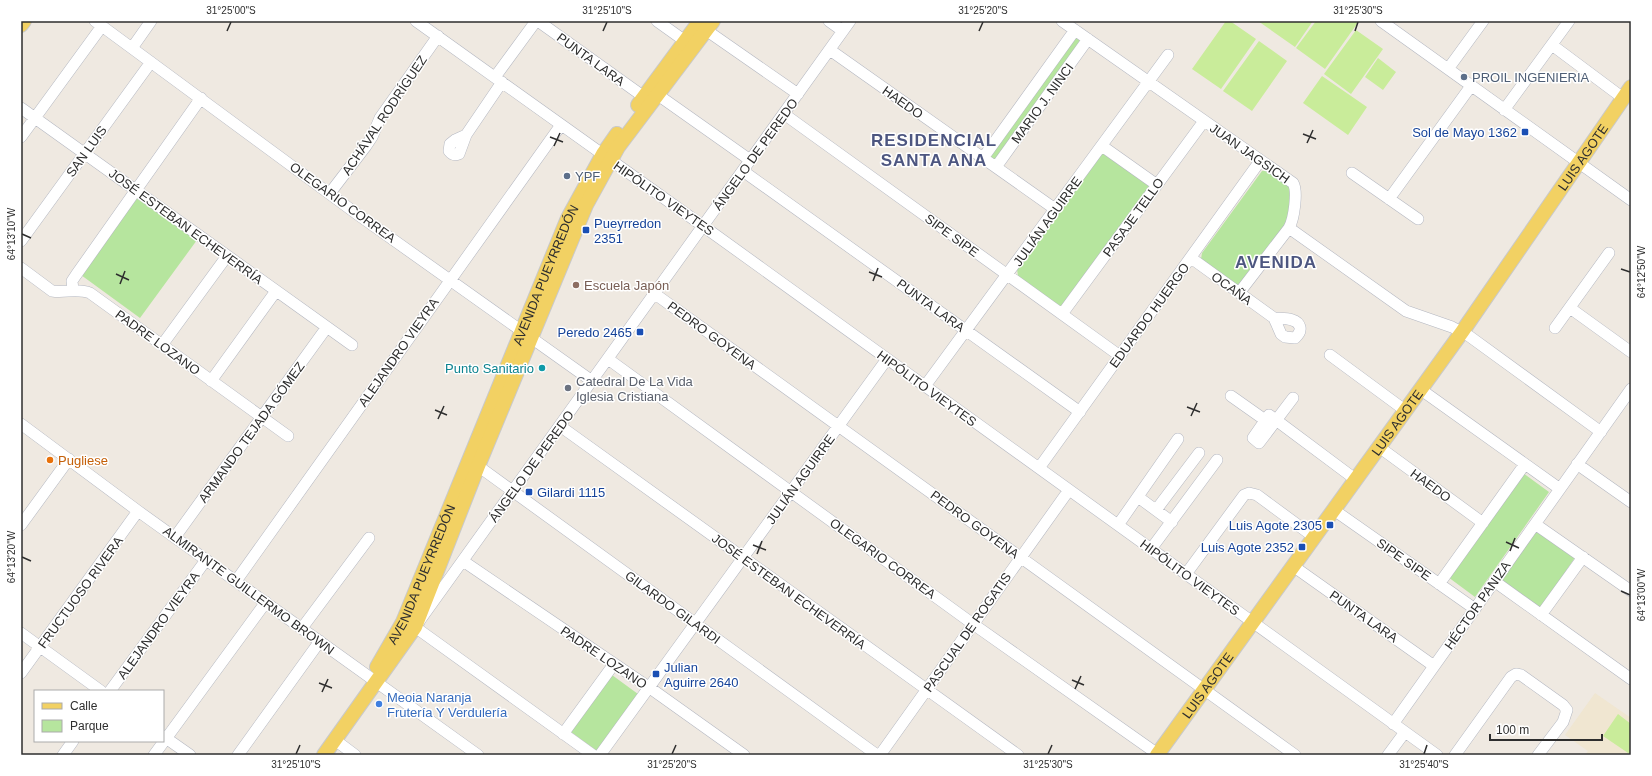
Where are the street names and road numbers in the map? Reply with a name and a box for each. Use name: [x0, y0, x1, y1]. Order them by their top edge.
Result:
street label: PUNTA LARA: [554, 30, 628, 89]
street label: ACHÁVAL RODRÍGUEZ: [339, 53, 430, 178]
street label: MARIO J. NINCI: [1008, 60, 1076, 146]
street label: HAEDO: [879, 83, 926, 122]
street label: ÁNGELO DE PEREDO: [710, 96, 801, 213]
street label: JUAN JAGSICH: [1207, 120, 1292, 186]
street label: LUIS AGOTE: [1555, 121, 1611, 193]
street label: SAN LUIS: [63, 123, 110, 180]
street label: HIPÓLITO VIEYTES: [611, 158, 717, 239]
street label: OLEGARIO CORREA: [287, 159, 399, 246]
street label: JOSÉ ESTEBAN ECHEVERRÍA: [106, 166, 266, 287]
street label: JULIÁN AGUIRRE: [1010, 173, 1085, 269]
street label: PASAJE TELLO: [1100, 175, 1167, 260]
street label: AVENIDA PUEYRREDÓN: [510, 202, 582, 348]
street label: SIPE SIPE: [922, 211, 982, 260]
street label: EDUARDO HUERGO: [1106, 260, 1192, 371]
street label: OCAÑA: [1209, 269, 1255, 308]
street label: PUNTA LARA: [894, 276, 968, 335]
street label: ALEJANDRO VIEYRA: [355, 295, 442, 410]
street label: PEDRO GOYENA: [665, 298, 759, 373]
street label: PADRE LOZANO: [112, 307, 203, 378]
street label: HIPÓLITO VIEYTES: [874, 347, 979, 430]
street label: ARMANDO TEJADA GÓMEZ: [195, 359, 308, 506]
street label: LUIS AGOTE: [1368, 387, 1426, 458]
street label: ÁNGELO DE PEREDO: [486, 408, 577, 525]
street label: JULIÁN AGUIRRE: [763, 431, 838, 527]
street label: HAEDO: [1408, 466, 1454, 505]
street label: PEDRO GOYENA: [928, 487, 1022, 562]
street label: AVENIDA PUEYRREDÓN: [385, 502, 458, 647]
street label: OLEGARIO CORREA: [827, 515, 939, 602]
street label: ALMIRANTE GUILLERMO BROWN: [160, 523, 337, 658]
street label: JOSÉ ESTEBAN ECHEVERRÍA: [709, 531, 869, 652]
street label: FRUCTUOSO RIVERA: [35, 533, 126, 651]
street label: SIPE SIPE: [1374, 535, 1434, 584]
street label: HIPÓLITO VIEYTES: [1137, 536, 1242, 619]
street label: HÉCTOR PANIZA: [1441, 558, 1514, 652]
street label: ALEJANDRO VIEYRA: [114, 568, 203, 682]
street label: GILARDO GILARDI: [622, 568, 723, 647]
street label: PASCUAL DE ROGATIS: [921, 570, 1014, 695]
street label: PUNTA LARA: [1327, 587, 1401, 646]
street label: PADRE LOZANO: [558, 623, 650, 692]
street label: LUIS AGOTE: [1179, 650, 1237, 721]

